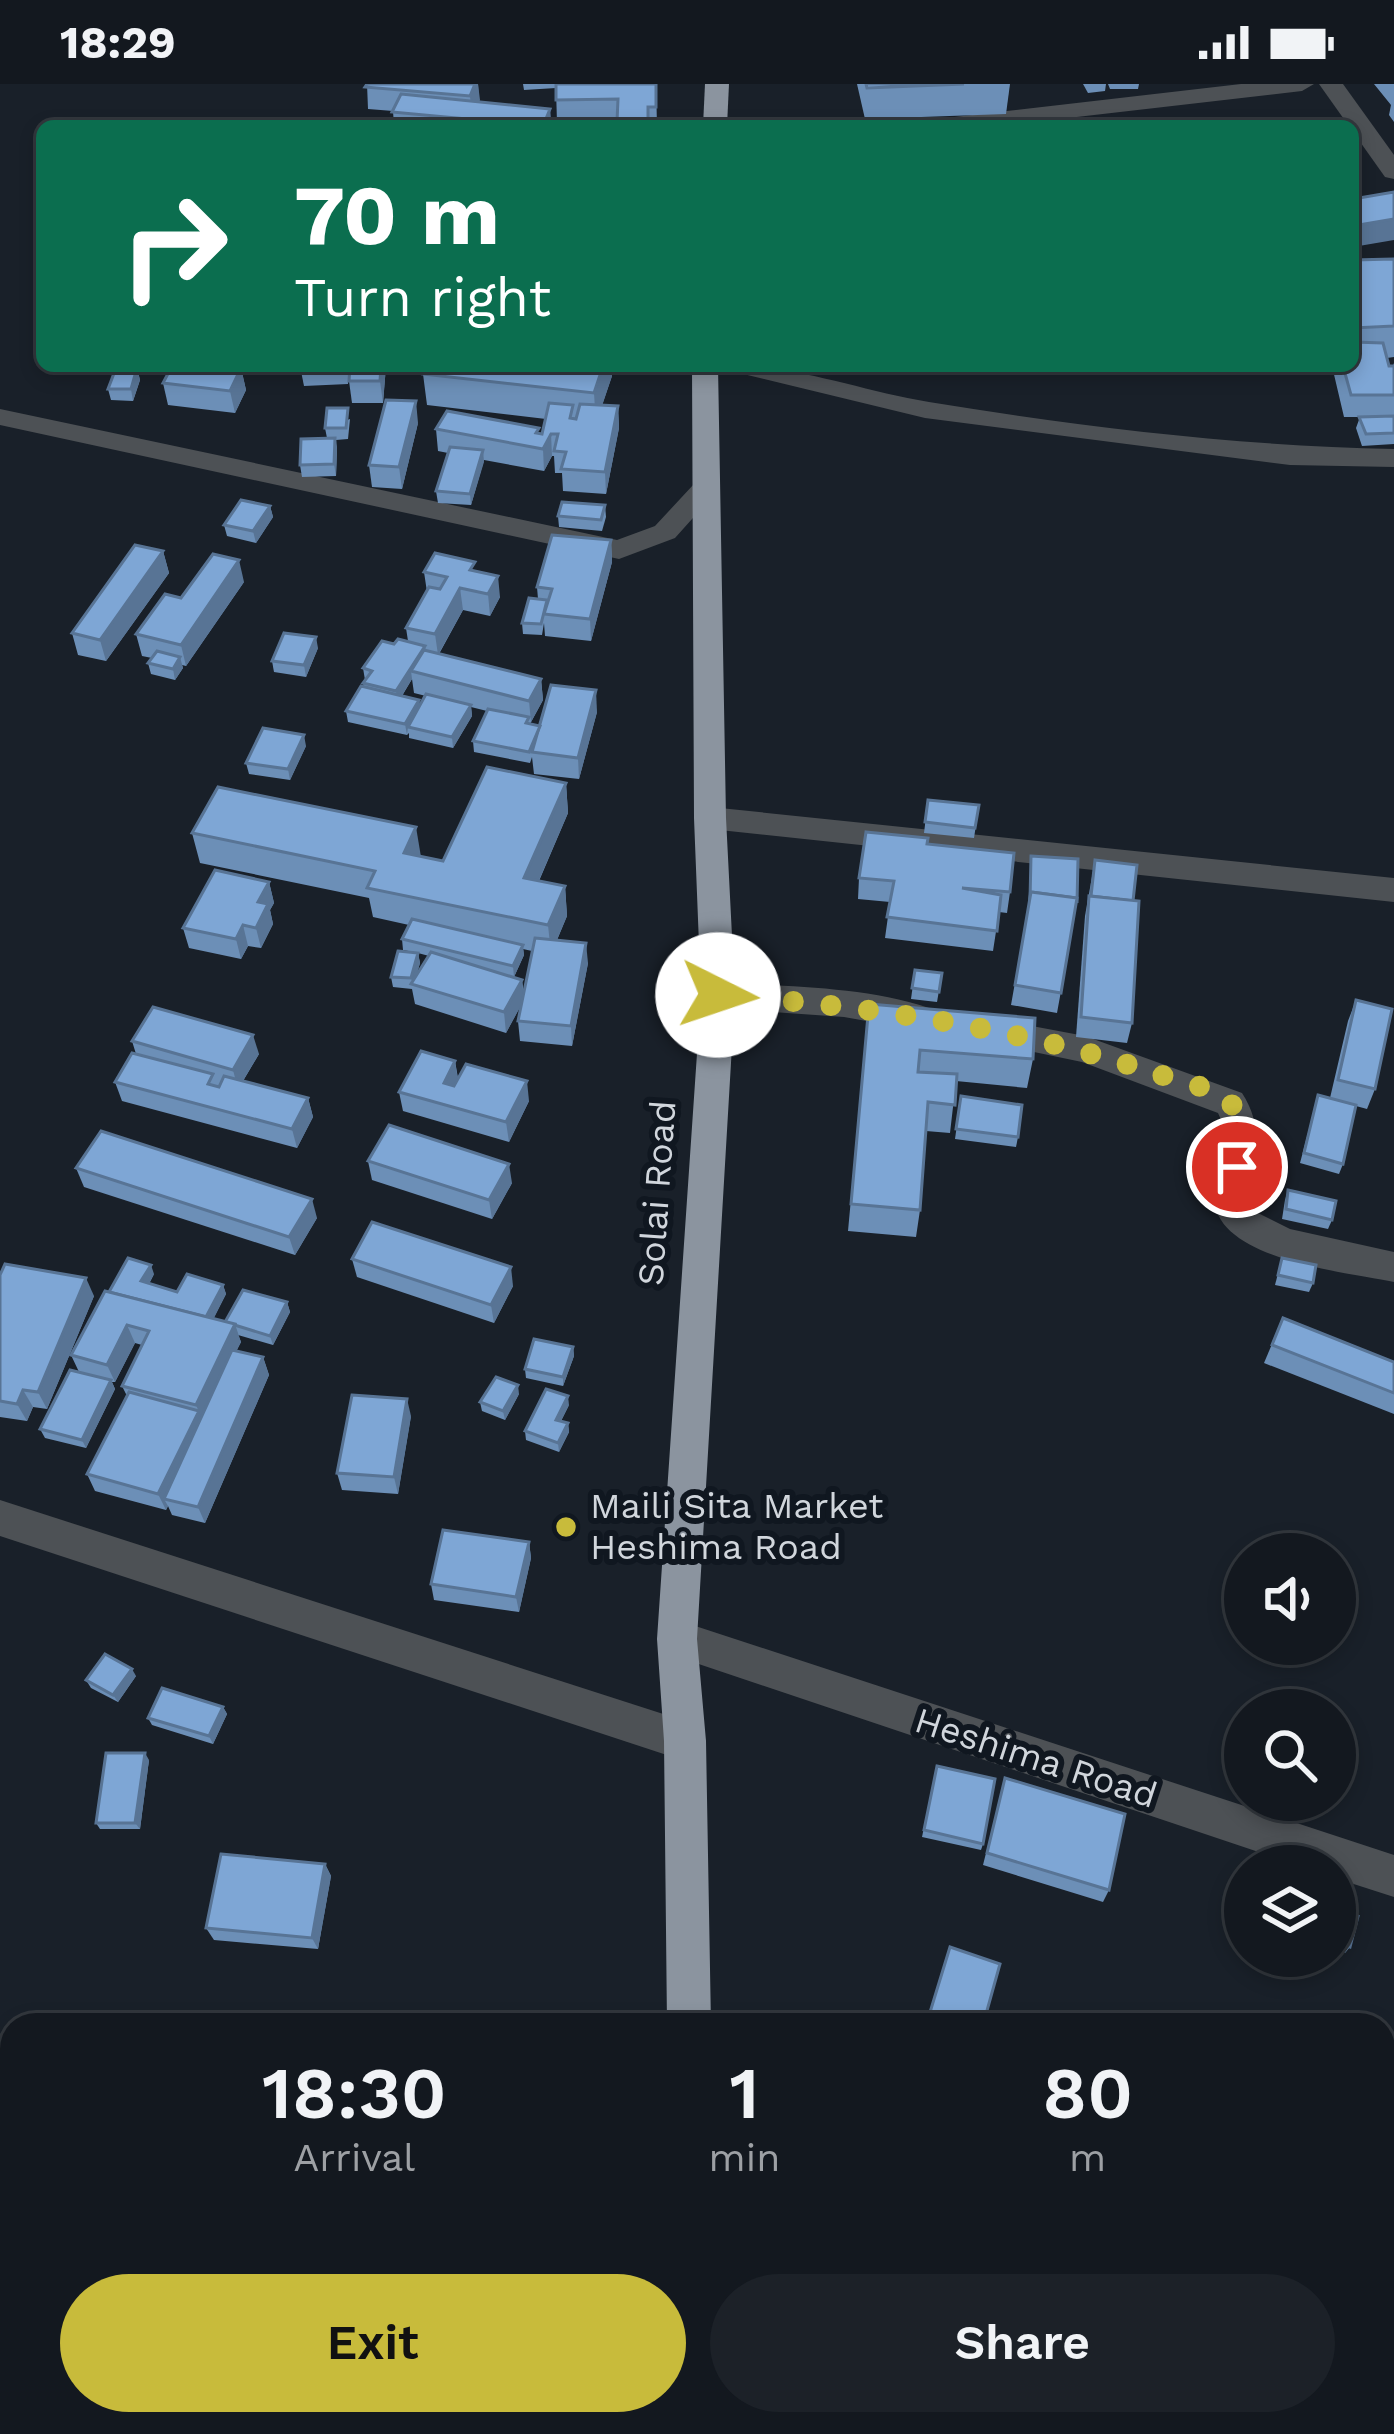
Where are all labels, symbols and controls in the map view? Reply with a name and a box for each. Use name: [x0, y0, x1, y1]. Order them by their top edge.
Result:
text: 18:29: [60, 16, 176, 69]
text: 70 m: [294, 166, 500, 264]
icon: right: [96, 168, 252, 324]
text: Turn right: [294, 266, 551, 329]
position arrow: [655, 932, 781, 1058]
street label: Solai Road: [630, 1099, 684, 1287]
pin: [1186, 1116, 1288, 1218]
icon: arrive: [1204, 1134, 1270, 1200]
place label: Maili Sita Market Heshima Road: [590, 1485, 883, 1568]
marker: Maili Sita Market Heshima Road: [553, 1514, 579, 1540]
map controls: [1224, 1533, 1356, 1977]
button: sound: [1224, 1533, 1356, 1665]
button: search: [1224, 1689, 1356, 1821]
street label: Heshima Road: [910, 1699, 1162, 1817]
button: layers: [1224, 1845, 1356, 1977]
text: 18:30: [262, 2051, 447, 2135]
text: 1: [729, 2051, 759, 2135]
text: 80: [1042, 2051, 1133, 2135]
text: Arrival: [293, 2135, 415, 2180]
text: min: [709, 2135, 780, 2180]
text: m: [1069, 2135, 1106, 2180]
button: Exit: [60, 2274, 686, 2412]
button: Share: [710, 2274, 1335, 2412]

